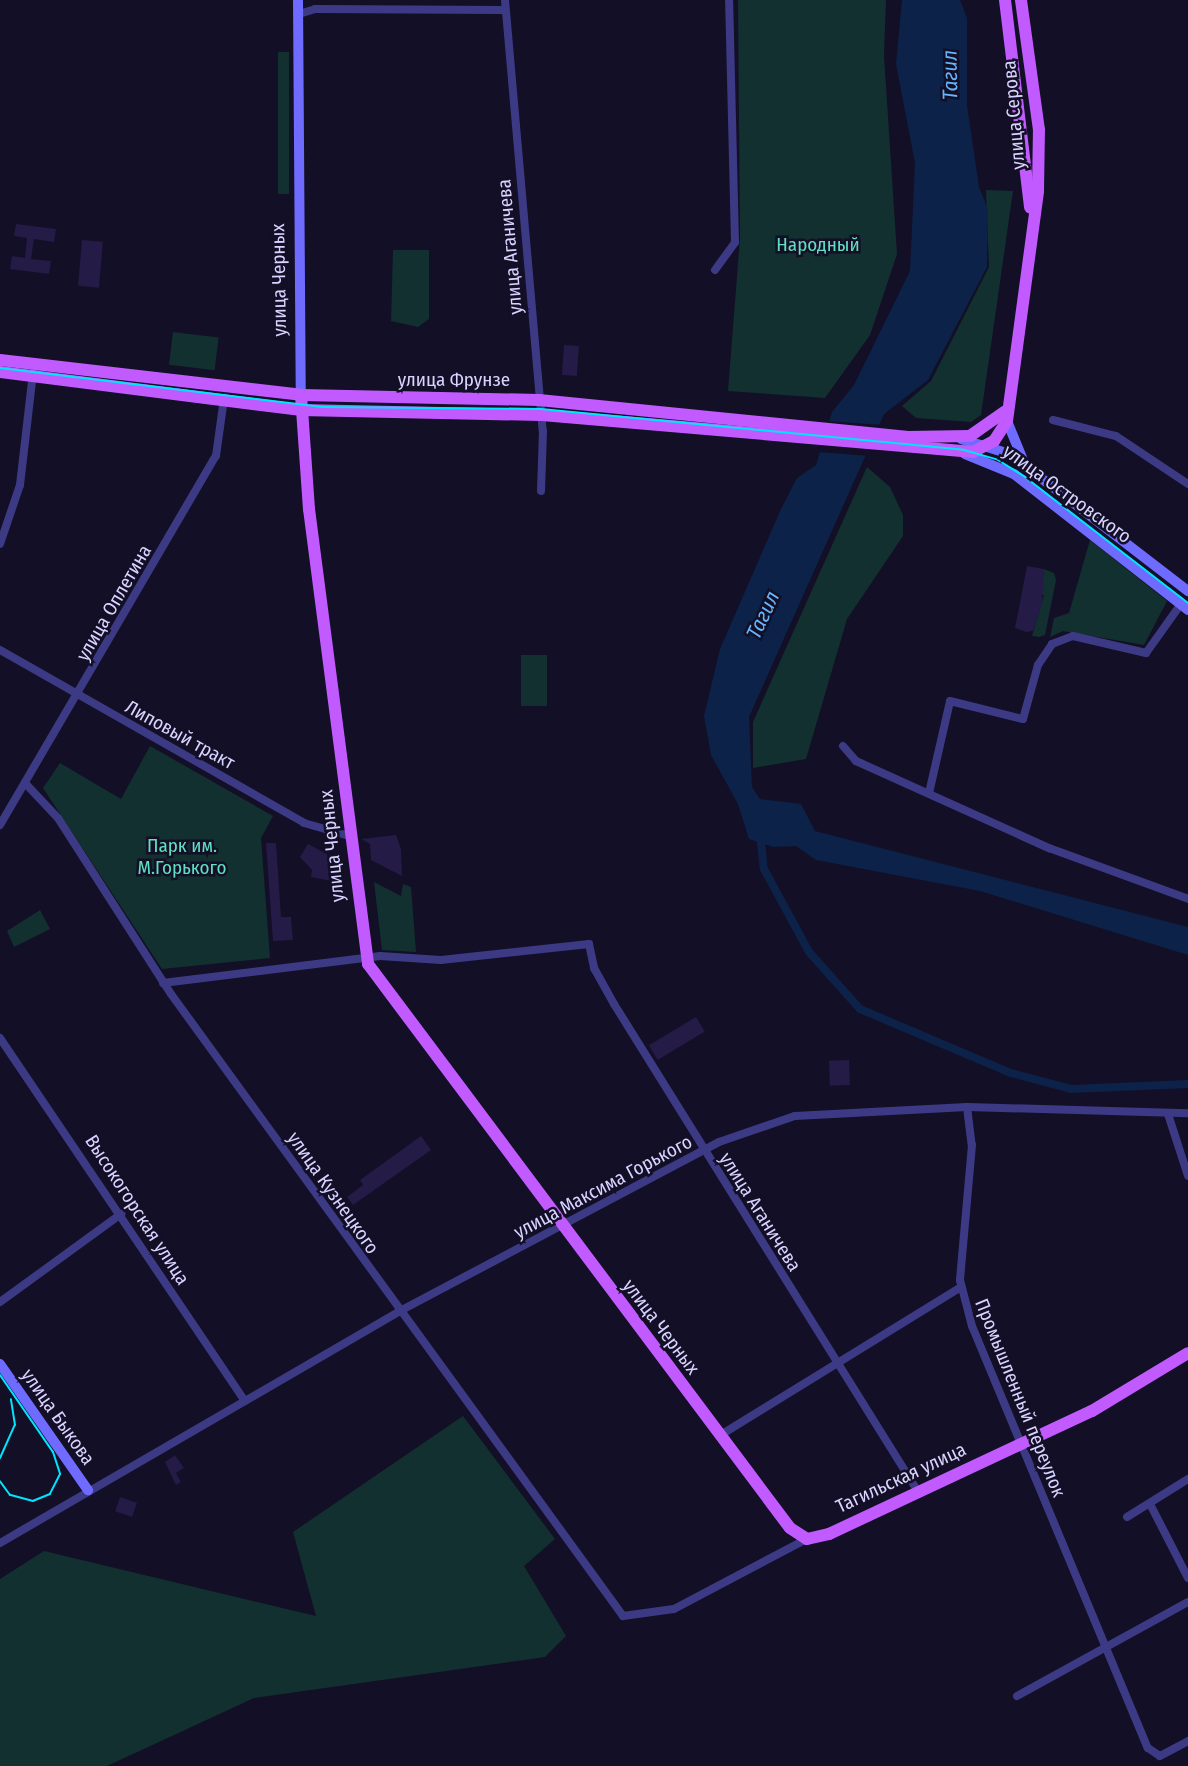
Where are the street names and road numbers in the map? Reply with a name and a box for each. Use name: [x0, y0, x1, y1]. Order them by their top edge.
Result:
street label: улица Серова: [998, 59, 1030, 171]
street label: улица Аганичева: [493, 178, 527, 316]
street label: улица Черных: [267, 223, 291, 337]
street label: улица Фрунзе: [398, 369, 510, 391]
street label: улица Островского: [998, 440, 1136, 548]
street label: улица Оплетина: [72, 541, 156, 665]
street label: Липовый тракт: [121, 695, 239, 775]
street label: улица Черных: [315, 789, 349, 903]
street label: улица Кузнецкого: [282, 1127, 384, 1259]
street label: улица Максима Горького: [510, 1130, 696, 1244]
street label: Высокогорская улица: [80, 1131, 194, 1289]
street label: улица Аганичева: [714, 1148, 806, 1276]
street label: улица Черных: [618, 1275, 704, 1379]
street label: Промышленный переулок: [970, 1296, 1070, 1500]
street label: улица Быкова: [17, 1365, 99, 1469]
street label: Тагильская улица: [832, 1438, 970, 1518]

